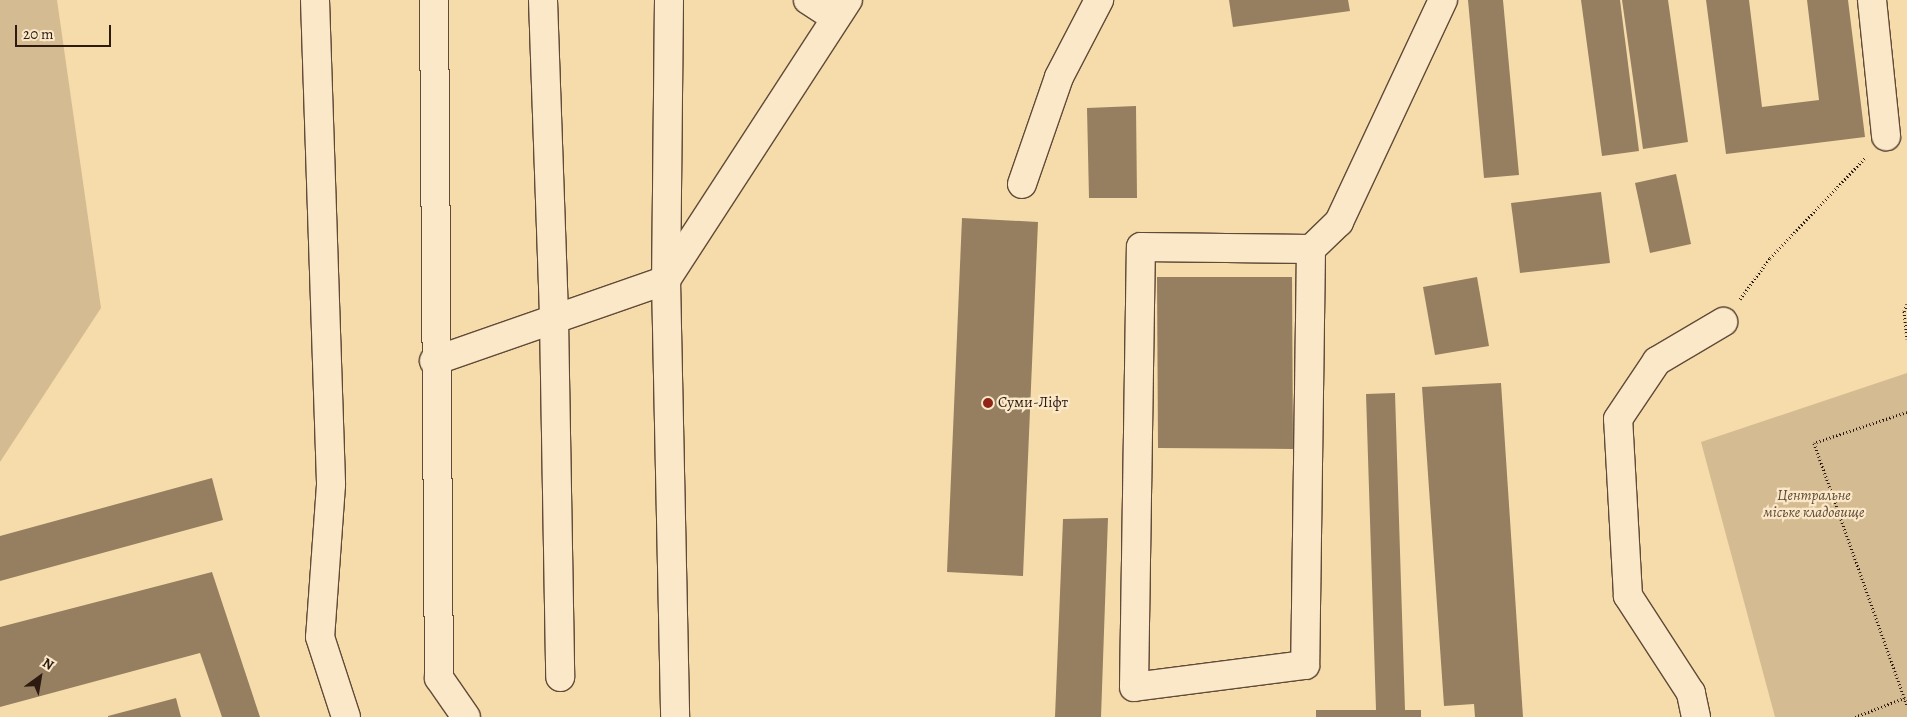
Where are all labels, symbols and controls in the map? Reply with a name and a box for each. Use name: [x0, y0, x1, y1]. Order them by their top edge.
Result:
scale bar: [18, 15, 114, 47]
text: 20 m: [23, 24, 54, 44]
place label: Суми-Ліфт: [998, 394, 1068, 412]
marker: Суми-Ліфт: [982, 397, 994, 409]
park label: Центральне міське кладовище: [1764, 486, 1864, 521]
north arrow: [15, 652, 65, 702]
text: N: [39, 653, 58, 675]

